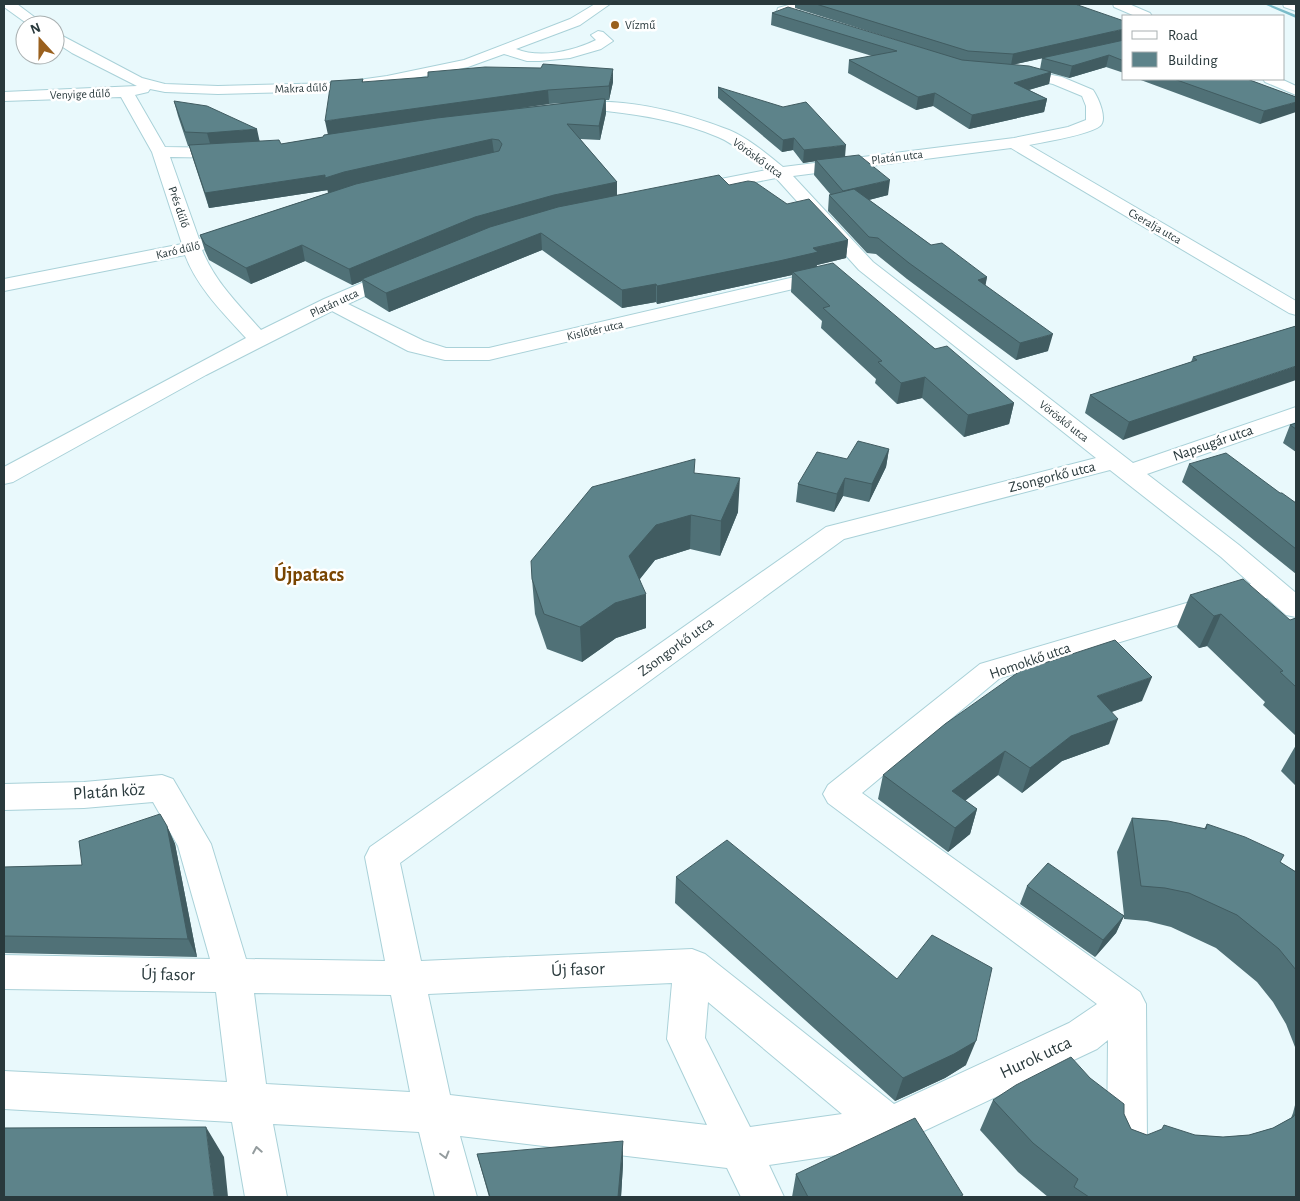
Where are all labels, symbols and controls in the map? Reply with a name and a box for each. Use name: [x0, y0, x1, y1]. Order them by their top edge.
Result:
north arrow: [15, 15, 65, 65]
legend: [1122, 15, 1285, 80]
marker: Vízmű: [609, 19, 621, 31]
place label: Vízmű: [625, 19, 655, 31]
text: N: [29, 21, 43, 37]
text: Road: [1168, 28, 1198, 43]
text: Building: [1168, 53, 1218, 68]
street label: Makra dűlő: [274, 81, 328, 95]
street label: Venyige dűlő: [50, 87, 110, 102]
street label: Vöröskő utca: [731, 136, 786, 181]
street label: Platán utca: [870, 148, 924, 166]
street label: Prés dűlő: [166, 185, 192, 229]
street label: Cseralja utca: [1126, 206, 1184, 247]
street label: Karó dűlő: [155, 239, 201, 261]
street label: Platán utca: [308, 286, 361, 319]
street label: Kislőtér utca: [566, 318, 625, 342]
street label: Vöröskő utca: [1037, 398, 1091, 444]
street label: Napsugár utca: [1171, 422, 1255, 464]
street label: Zsongorkő utca: [1007, 459, 1097, 495]
district label: Újpatacs: [274, 561, 344, 585]
street label: Zsongorkő utca: [636, 615, 716, 679]
street label: Homokkő utca: [988, 640, 1072, 682]
street label: Platán köz: [72, 781, 146, 803]
street label: Új fasor: [551, 957, 605, 980]
street label: Új fasor: [141, 963, 195, 984]
street label: Hurok utca: [997, 1034, 1075, 1082]
one-way arrow: [253, 1146, 263, 1154]
one-way arrow: [439, 1151, 450, 1160]

